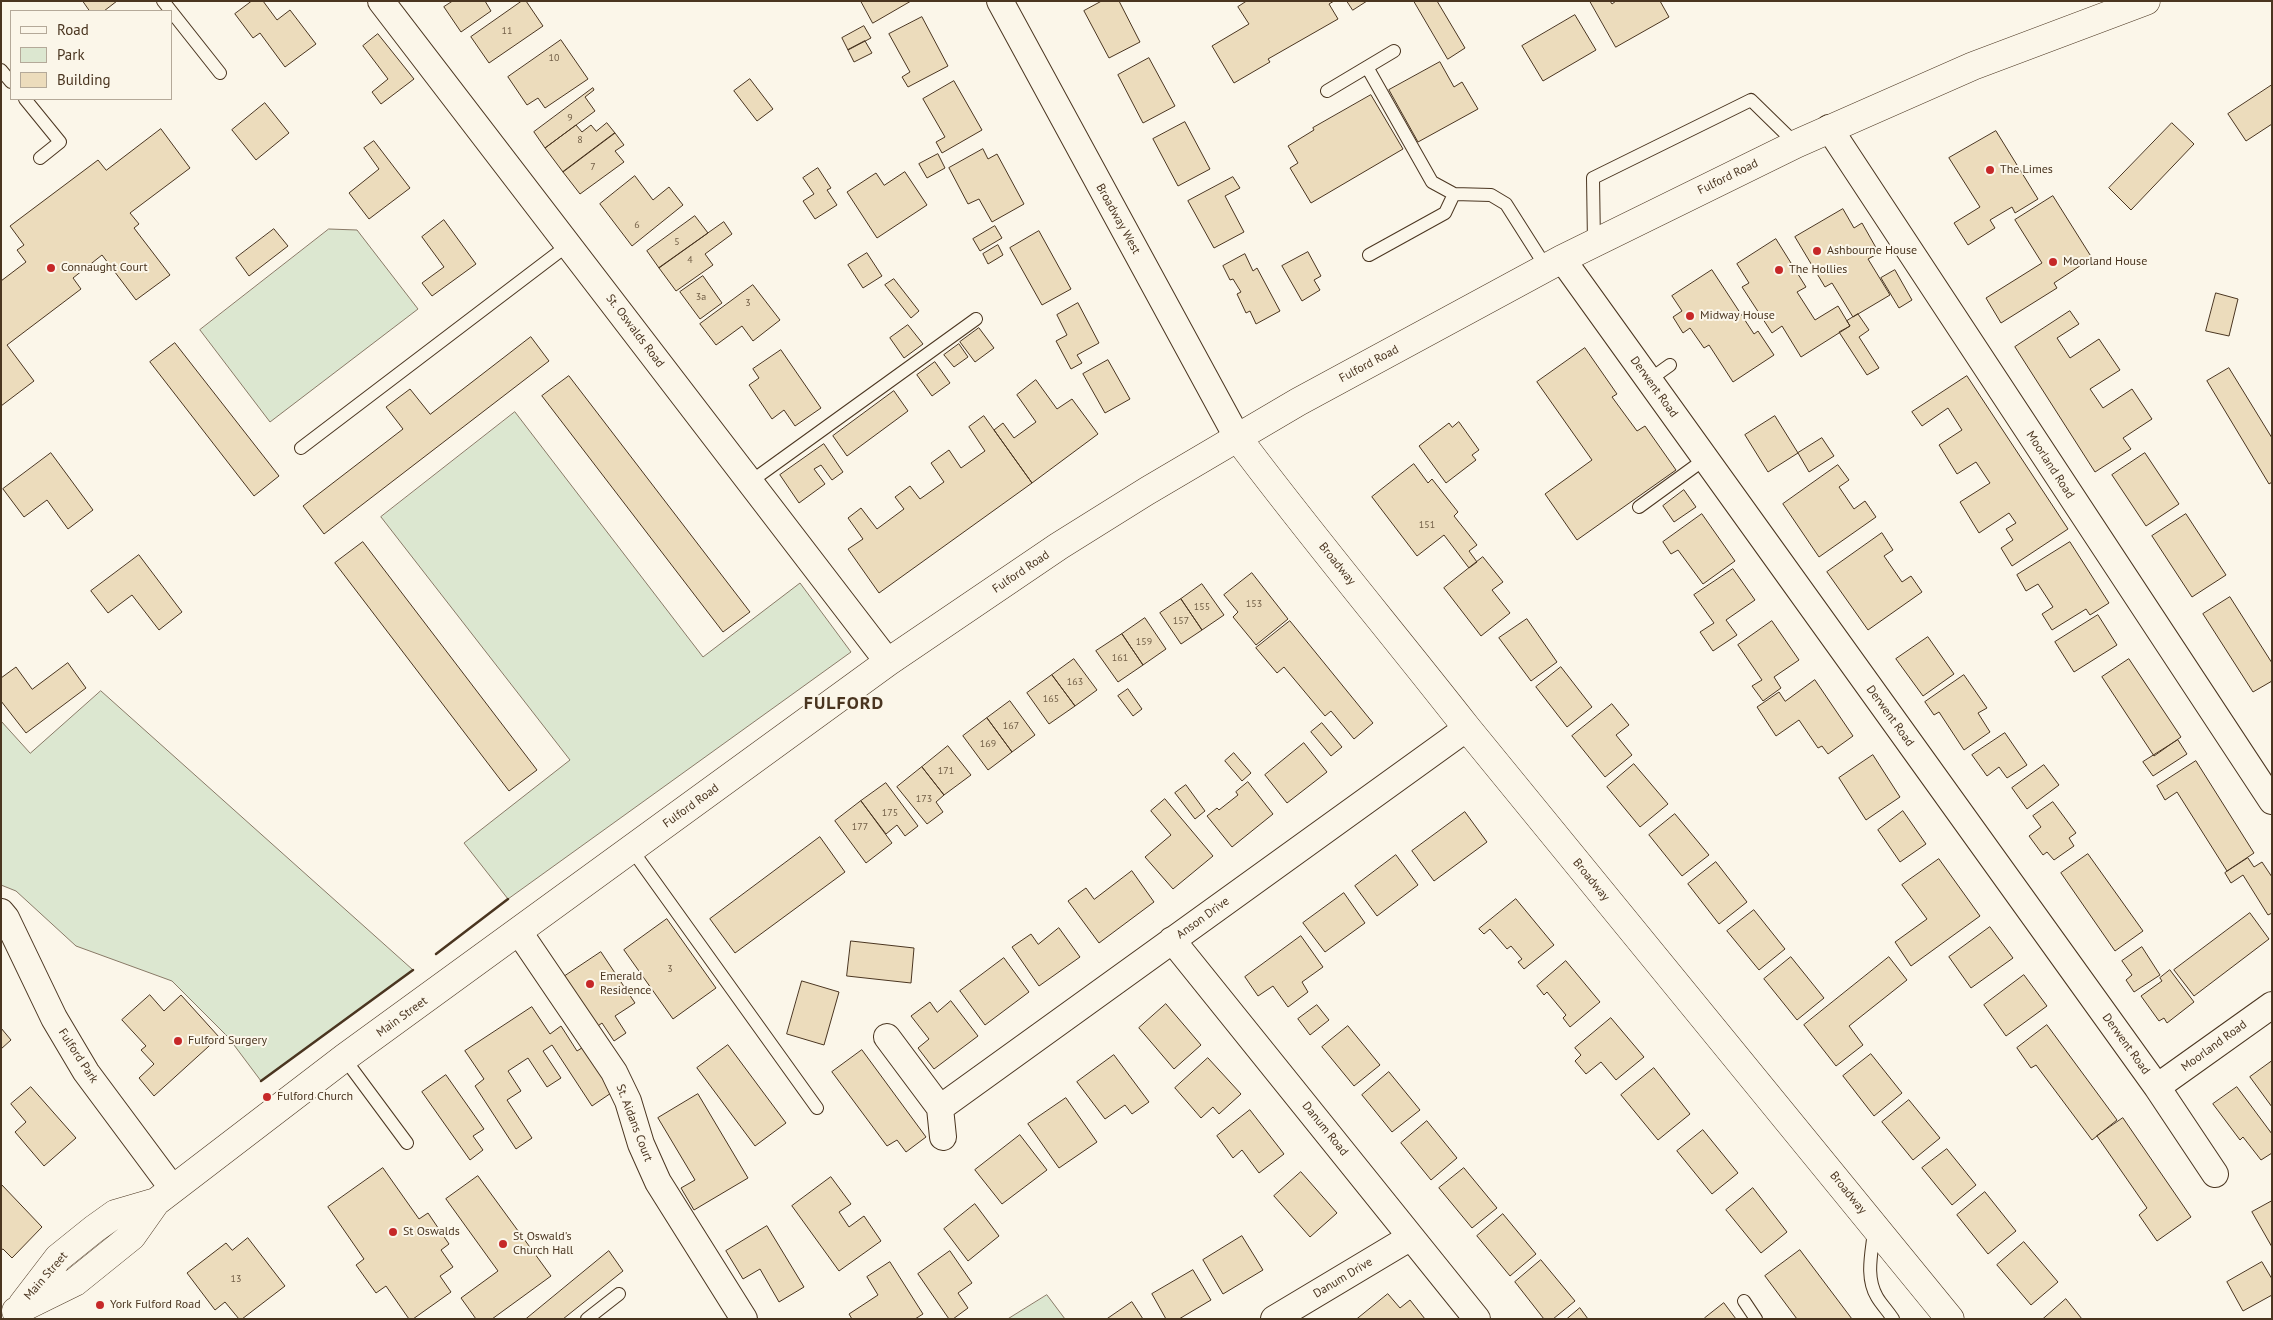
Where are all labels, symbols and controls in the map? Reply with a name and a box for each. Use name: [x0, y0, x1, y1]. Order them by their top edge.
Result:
legend: [10, 10, 172, 100]
text: Road: [57, 20, 89, 39]
house number: 11: [502, 25, 512, 37]
text: Park: [57, 45, 85, 64]
house number: 10: [549, 52, 559, 64]
text: Building: [57, 70, 111, 89]
house number: 9: [567, 112, 573, 124]
house number: 8: [577, 134, 583, 146]
street label: Fulford Road: [1695, 156, 1761, 198]
house number: 7: [590, 161, 596, 173]
place label: The Limes: [2000, 163, 2053, 177]
marker: The Limes: [1984, 164, 1996, 176]
street label: Broadway West: [1093, 181, 1143, 257]
house number: 6: [634, 219, 640, 231]
house number: 5: [674, 236, 680, 248]
place label: Ashbourne House: [1827, 244, 1917, 258]
marker: Ashbourne House: [1811, 245, 1823, 257]
house number: 4: [687, 254, 693, 266]
place label: Moorland House: [2063, 255, 2147, 269]
marker: Moorland House: [2047, 256, 2059, 268]
place label: Connaught Court: [61, 261, 148, 275]
marker: Connaught Court: [45, 262, 57, 274]
place label: The Hollies: [1789, 263, 1847, 277]
marker: The Hollies: [1773, 264, 1785, 276]
house number: 3a: [696, 291, 706, 303]
street label: St. Oswalds Road: [603, 292, 667, 370]
house number: 3: [745, 297, 751, 309]
place label: Midway House: [1700, 309, 1775, 323]
marker: Midway House: [1684, 310, 1696, 322]
street label: Fulford Road: [1337, 342, 1401, 386]
street label: Derwent Road: [1627, 354, 1681, 420]
street label: Moorland Road: [2023, 429, 2077, 501]
house number: 151: [1419, 519, 1435, 531]
street label: Broadway: [1316, 540, 1358, 588]
street label: Fulford Road: [990, 548, 1052, 596]
house number: 153: [1246, 598, 1262, 610]
house number: 155: [1194, 601, 1210, 613]
house number: 157: [1173, 615, 1189, 627]
house number: 159: [1136, 636, 1152, 648]
house number: 161: [1112, 652, 1128, 664]
house number: 163: [1067, 676, 1083, 688]
street label: Derwent Road: [1863, 683, 1917, 749]
district label: FULFORD: [803, 693, 885, 715]
house number: 165: [1043, 693, 1059, 705]
house number: 167: [1003, 720, 1019, 732]
house number: 169: [980, 738, 996, 750]
house number: 171: [938, 765, 954, 777]
street label: Fulford Road: [660, 781, 722, 831]
house number: 173: [916, 793, 932, 805]
house number: 175: [882, 807, 898, 819]
house number: 177: [852, 821, 868, 833]
street label: Broadway: [1570, 856, 1612, 904]
street label: Anson Drive: [1174, 894, 1232, 942]
house number: 3: [667, 963, 673, 975]
place label: Emerald Residence: [600, 970, 651, 998]
marker: Emerald Residence: [584, 978, 596, 990]
street label: Main Street: [374, 994, 430, 1040]
street label: Derwent Road: [2099, 1011, 2153, 1077]
street label: Moorland Road: [2178, 1017, 2250, 1075]
street label: Fulford Park: [55, 1026, 101, 1086]
place label: Fulford Surgery: [188, 1034, 267, 1048]
marker: Fulford Surgery: [172, 1035, 184, 1047]
street label: St. Aidans Court: [613, 1082, 655, 1164]
place label: Fulford Church: [277, 1090, 353, 1104]
marker: Fulford Church: [261, 1091, 273, 1103]
street label: Danum Road: [1299, 1099, 1351, 1159]
street label: Broadway: [1827, 1169, 1869, 1217]
place label: St Oswalds: [403, 1225, 460, 1239]
marker: St Oswalds: [387, 1226, 399, 1238]
place label: St Oswald's Church Hall: [513, 1230, 573, 1258]
marker: St Oswald's Church Hall: [497, 1238, 509, 1250]
street label: Main Street: [21, 1249, 71, 1303]
street label: Danum Drive: [1311, 1255, 1375, 1301]
house number: 13: [231, 1273, 241, 1285]
place label: York Fulford Road: [110, 1298, 201, 1312]
marker: York Fulford Road: [94, 1299, 106, 1311]

